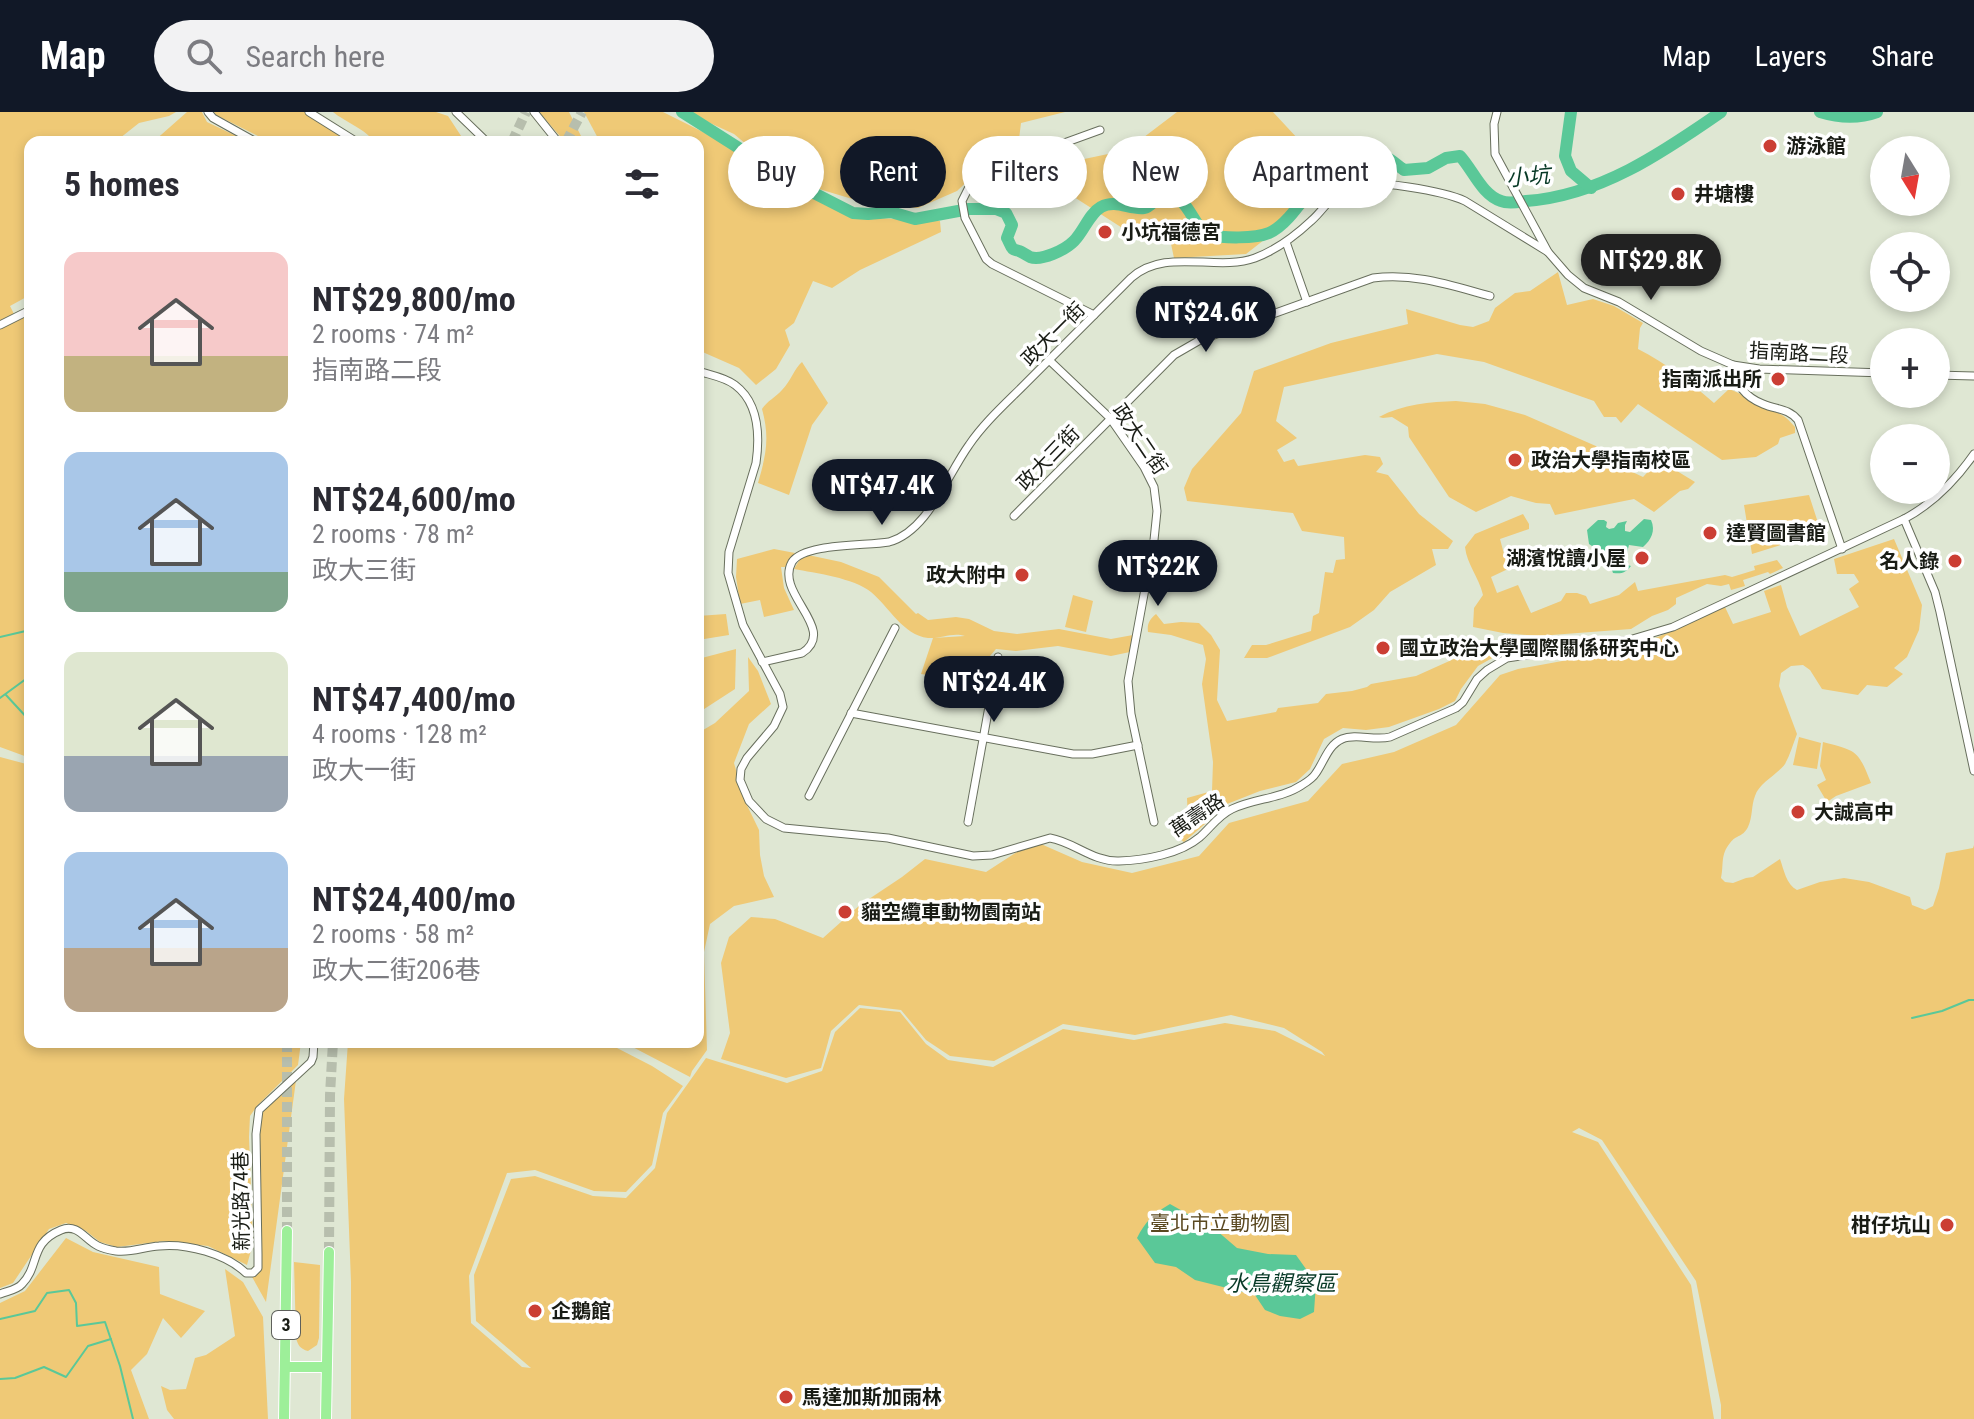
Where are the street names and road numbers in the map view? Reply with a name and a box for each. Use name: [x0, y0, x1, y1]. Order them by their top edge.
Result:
street label: 政大一街: [1016, 297, 1090, 371]
street label: 指南路二段: [1748, 338, 1850, 368]
street label: 政大二街: [1108, 399, 1172, 479]
street label: 政大三街: [1012, 421, 1084, 495]
street label: 萬壽路: [1165, 788, 1229, 842]
street label: 新光路74巷: [228, 1151, 254, 1251]
road number: 3: [272, 1311, 300, 1339]

